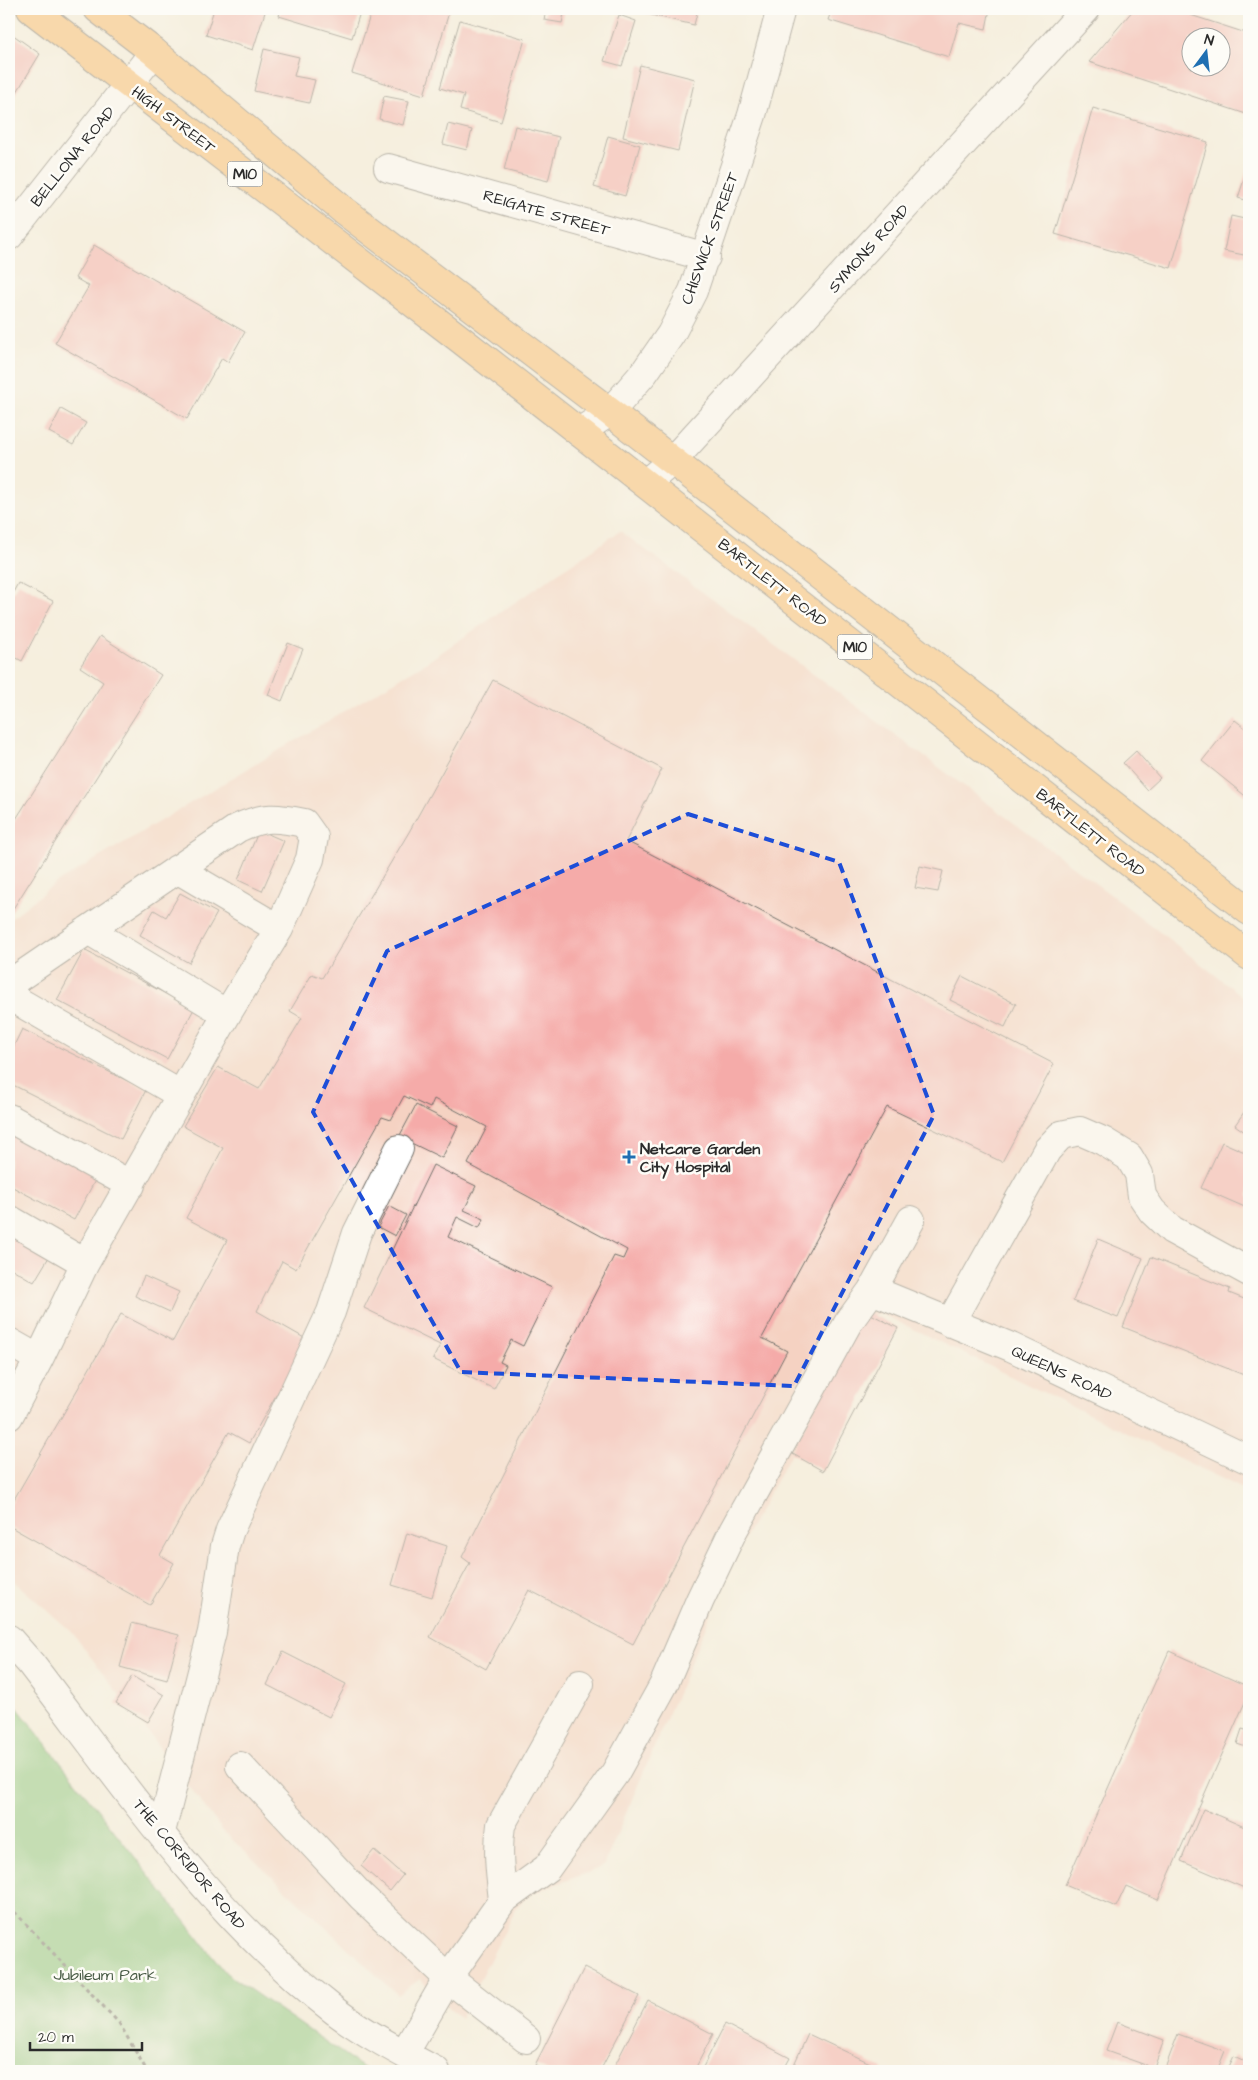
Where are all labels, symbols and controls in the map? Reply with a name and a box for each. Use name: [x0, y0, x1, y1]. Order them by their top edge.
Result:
north arrow: [1180, 28, 1230, 78]
text: N: [1202, 30, 1216, 51]
street label: HIGH STREET: [127, 81, 220, 159]
street label: BELLONA ROAD: [25, 102, 120, 211]
road number: M10: [228, 162, 262, 186]
street label: CHISWICK STREET: [676, 169, 744, 307]
street label: REIGATE STREET: [481, 184, 613, 242]
street label: SYMONS ROAD: [823, 200, 914, 298]
street label: BARTLETT ROAD: [713, 533, 831, 632]
road number: M10: [838, 634, 872, 660]
street label: BARTLETT ROAD: [1031, 783, 1149, 882]
place label: Netcare Garden City Hospital: [640, 1138, 760, 1179]
marker: Netcare Garden City Hospital: [622, 1150, 636, 1164]
street label: QUEENS ROAD: [1008, 1340, 1116, 1406]
street label: THE CORRIDOR ROAD: [128, 1795, 251, 1935]
park label: Jubileum Park: [53, 1964, 157, 1986]
scale bar: [30, 2020, 142, 2052]
text: 20 m: [38, 2027, 74, 2048]

